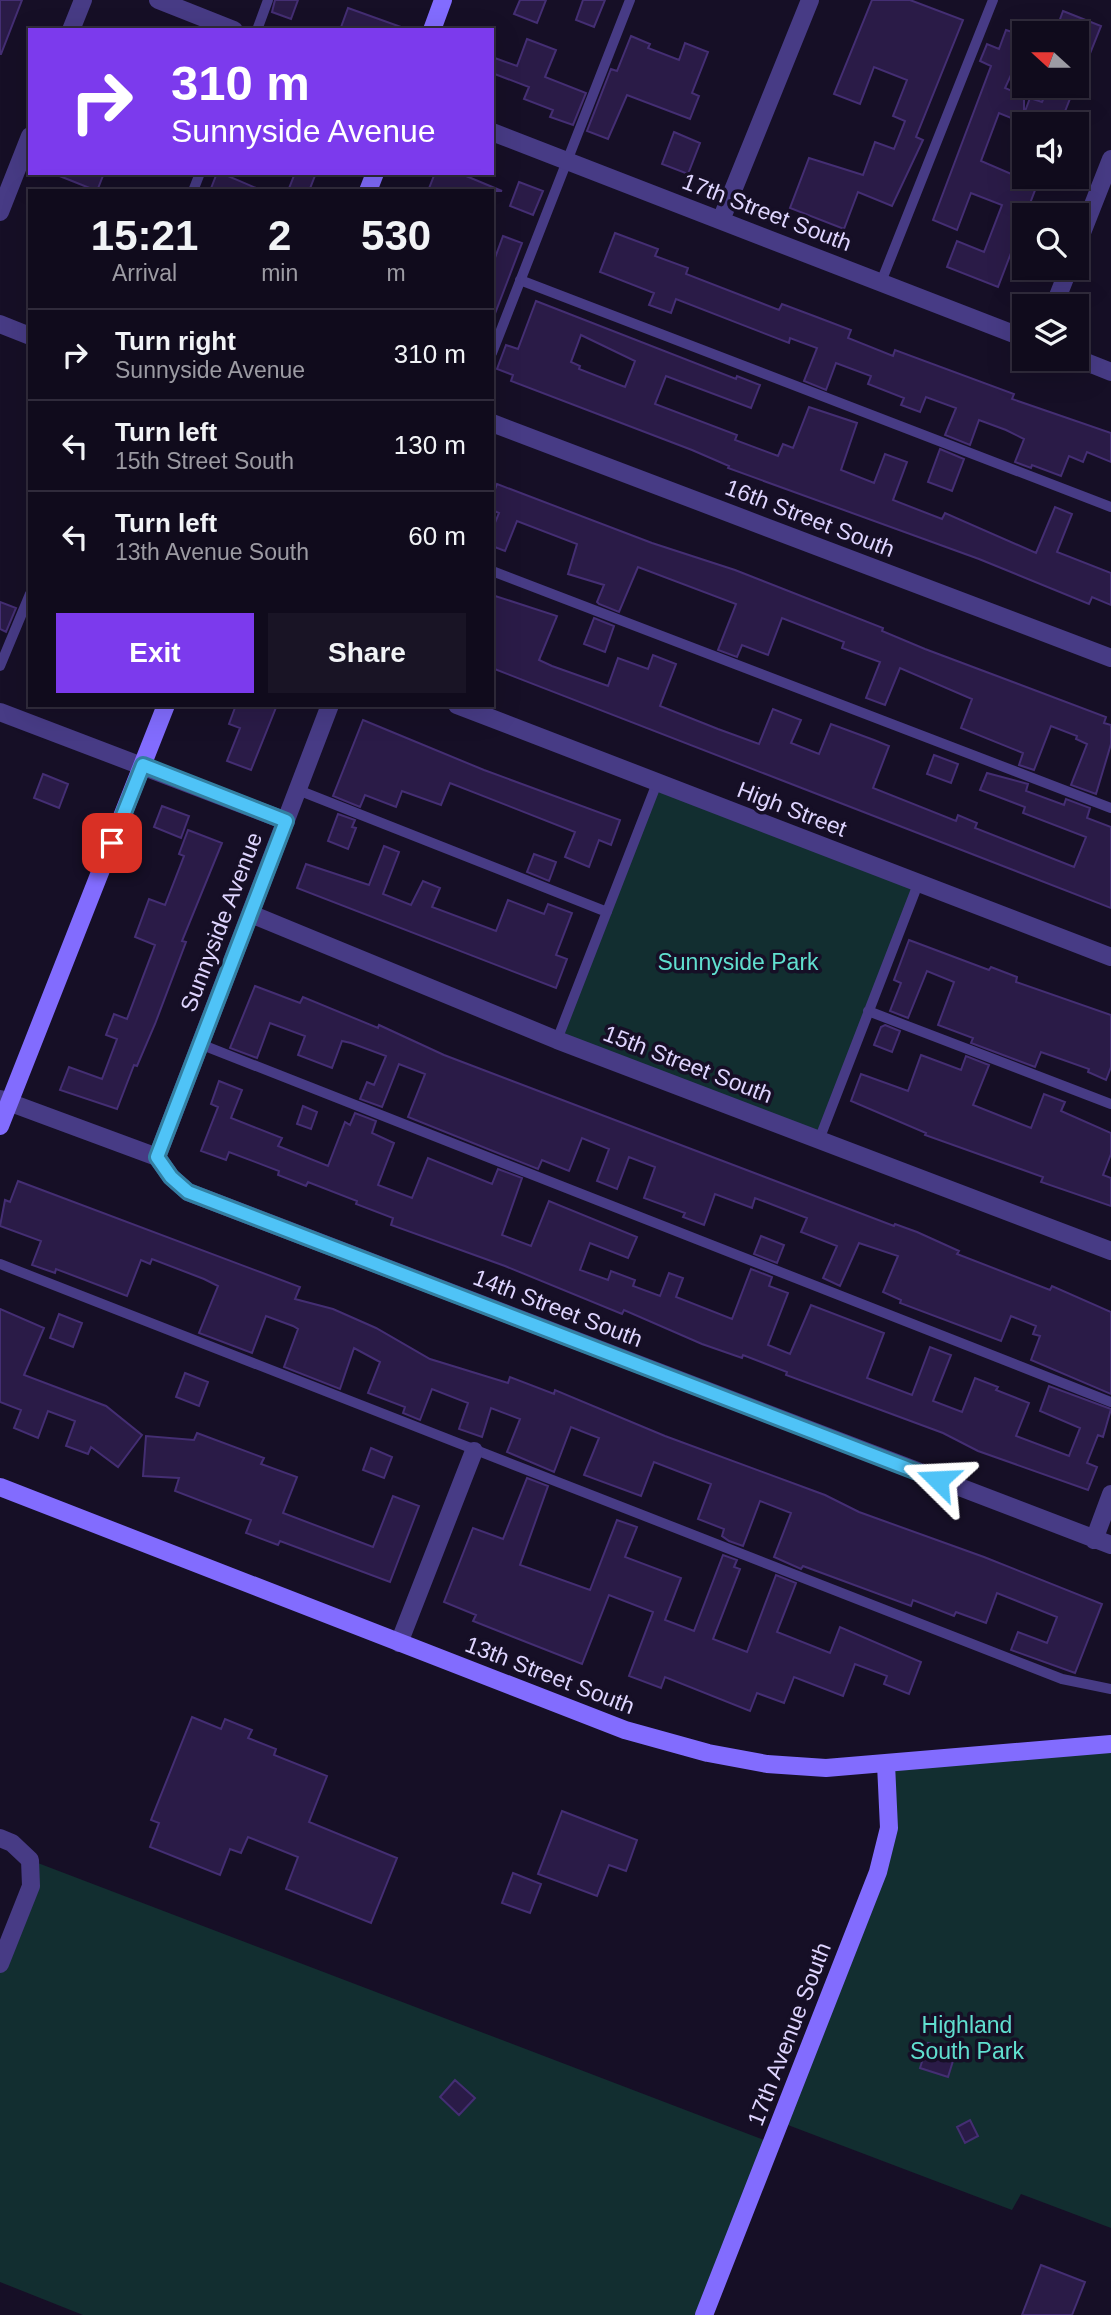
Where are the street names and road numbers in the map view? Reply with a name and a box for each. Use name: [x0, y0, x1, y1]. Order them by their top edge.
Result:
street label: 17th Street South: [679, 168, 855, 256]
street label: 16th Street South: [722, 474, 898, 562]
street label: High Street: [734, 776, 851, 842]
street label: Sunnyside Avenue: [175, 829, 267, 1015]
street label: 15th Street South: [600, 1020, 776, 1108]
street label: 14th Street South: [470, 1264, 646, 1352]
street label: 13th Street South: [462, 1631, 638, 1719]
street label: 17th Avenue South: [742, 1939, 836, 2129]

